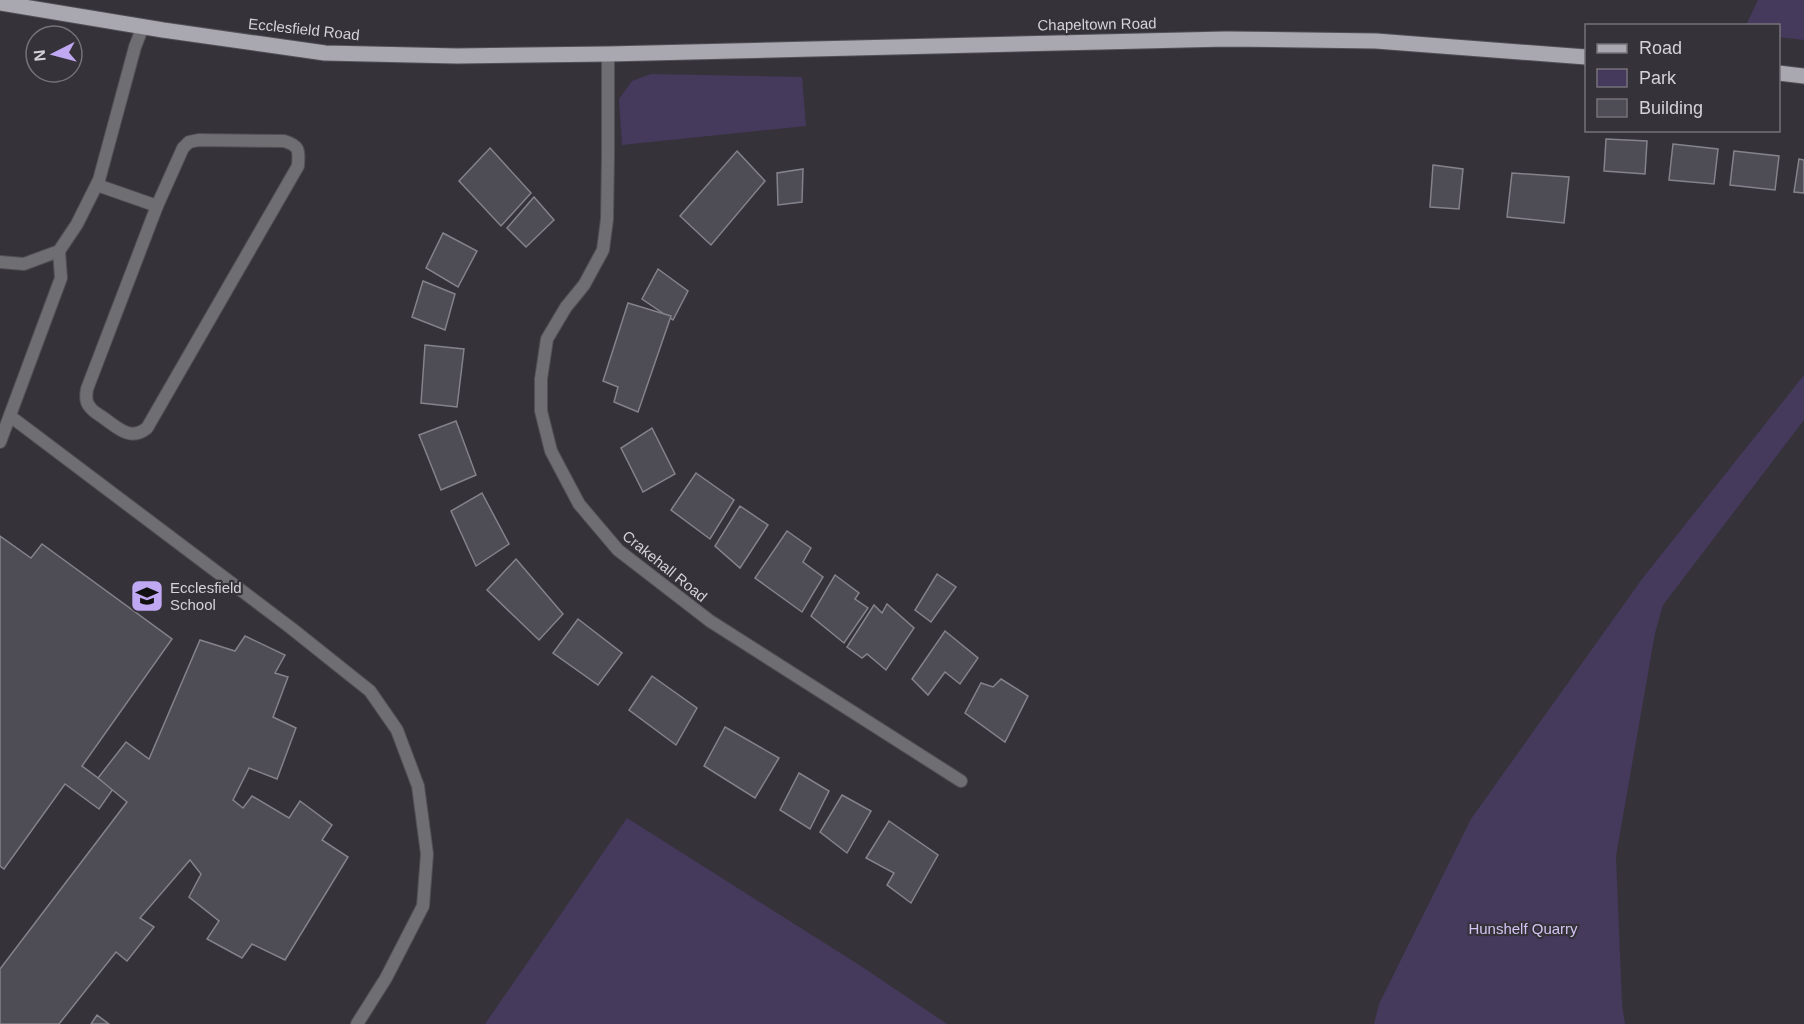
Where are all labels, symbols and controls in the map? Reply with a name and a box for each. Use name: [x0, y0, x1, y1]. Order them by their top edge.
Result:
street label: Chapeltown Road: [1037, 14, 1157, 34]
street label: Ecclesfield Road: [248, 15, 360, 43]
north arrow: [24, 24, 84, 84]
legend: [1585, 24, 1780, 132]
text: Road: [1639, 38, 1682, 58]
text: N: [31, 49, 49, 62]
text: Park: [1639, 68, 1677, 88]
text: Building: [1639, 98, 1703, 118]
street label: Crakehall Road: [619, 527, 711, 605]
school or university icon: Ecclesfield School: [129, 578, 165, 614]
place label: Ecclesfield School: [170, 579, 242, 613]
park label: Hunshelf Quarry: [1468, 920, 1578, 937]

